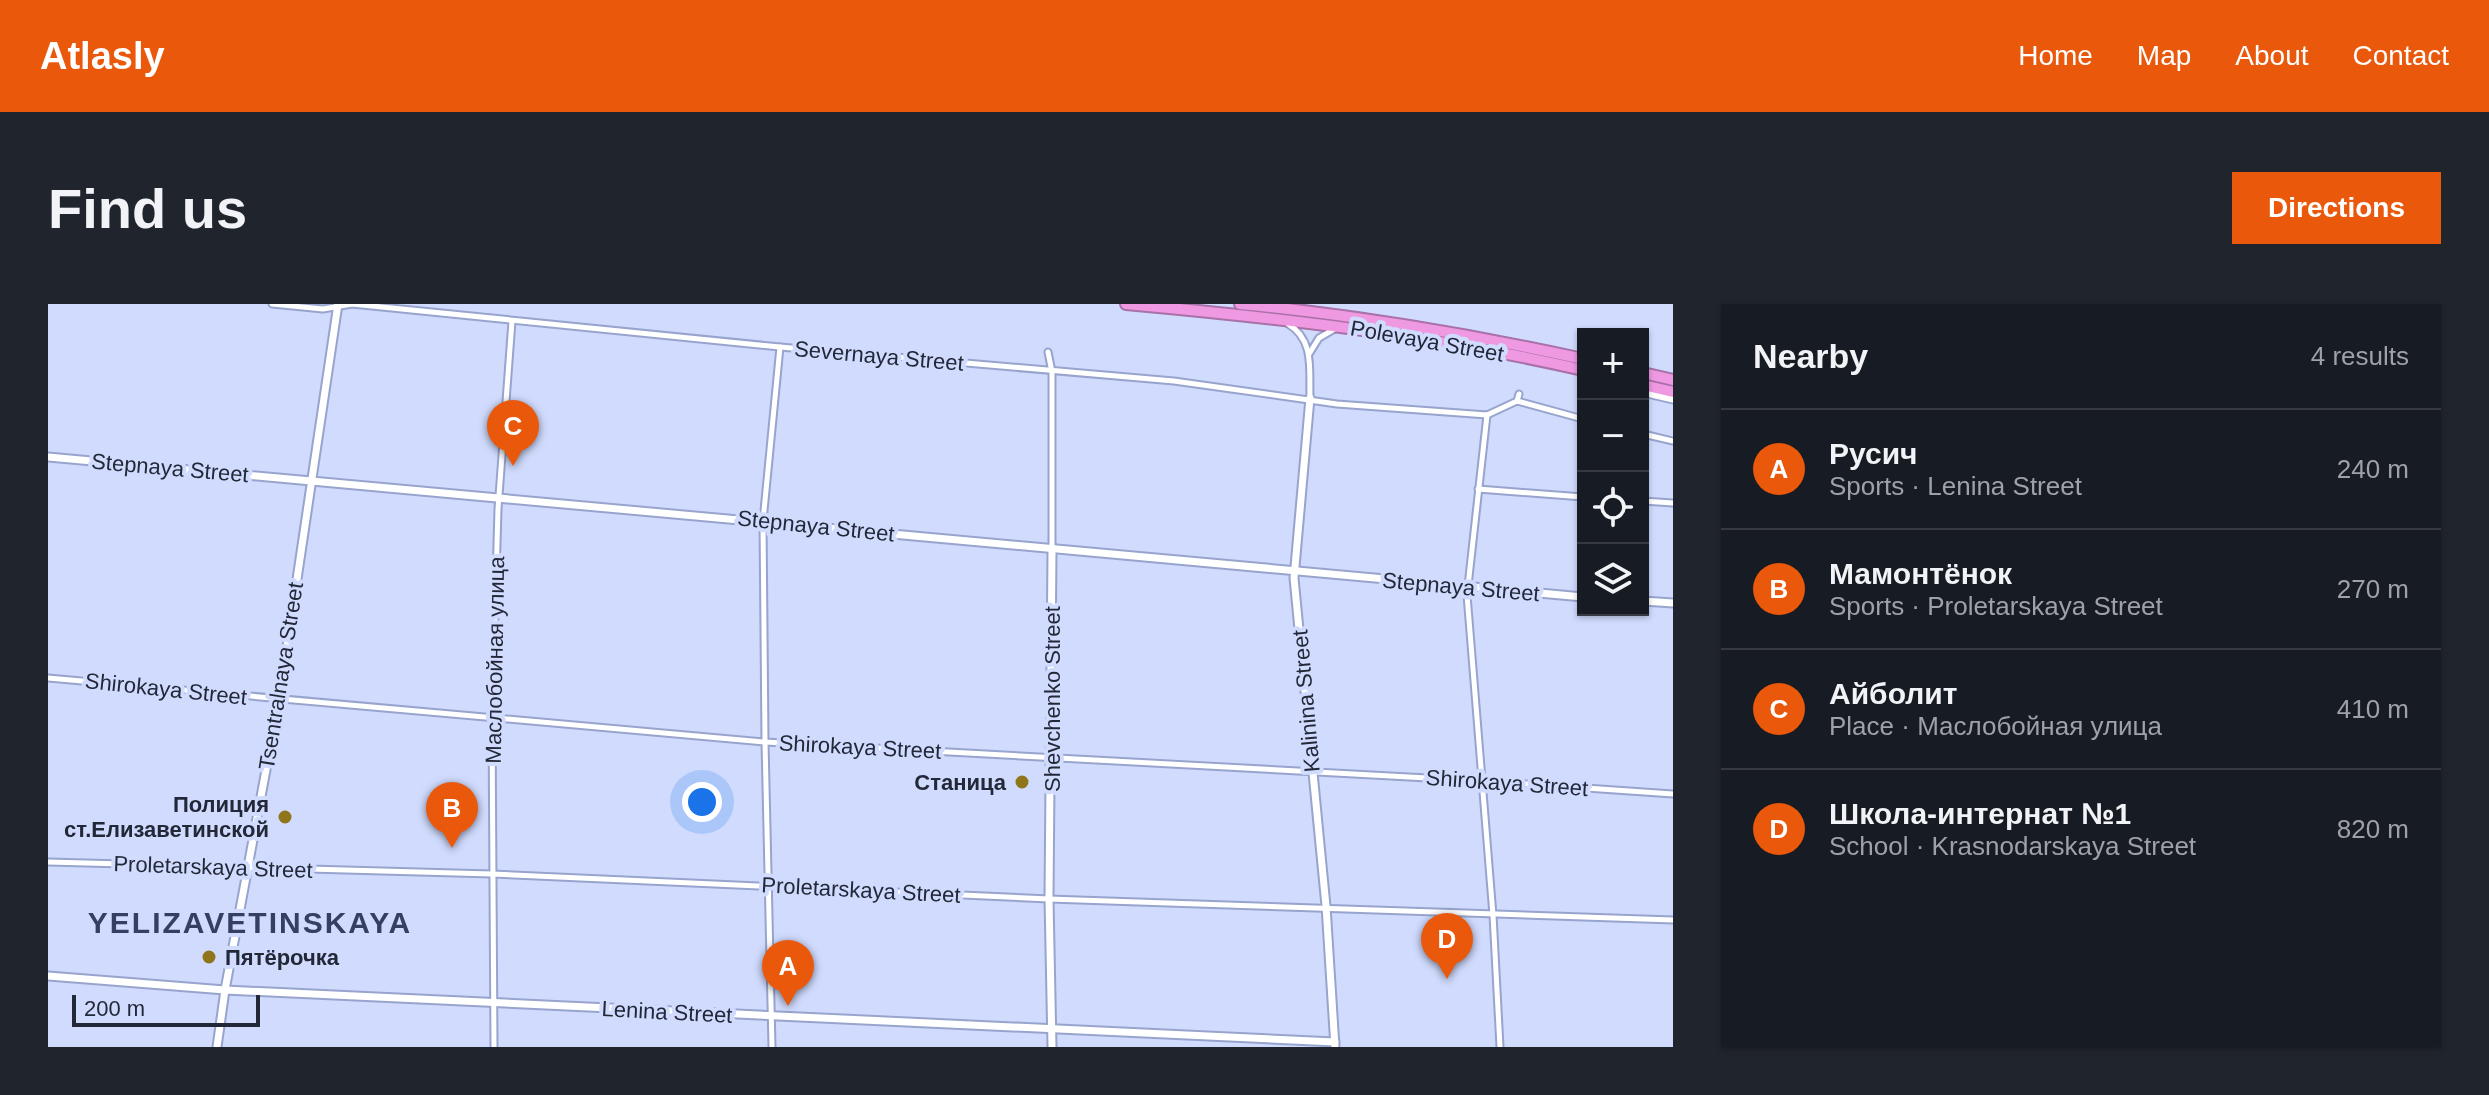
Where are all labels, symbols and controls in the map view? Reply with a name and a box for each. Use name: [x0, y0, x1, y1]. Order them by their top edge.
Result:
text: Atlasly: [40, 35, 165, 77]
text: Home: [2018, 40, 2093, 71]
text: Map: [2137, 40, 2191, 71]
text: About: [2235, 40, 2309, 71]
text: Contact: [2353, 40, 2449, 71]
button: Directions: [2232, 172, 2441, 244]
text: Find us: [48, 177, 247, 240]
street label: Polevaya Street: [1348, 315, 1506, 367]
map controls: [1577, 328, 1649, 616]
button: +: [1577, 328, 1649, 400]
street label: Severnaya Street: [793, 336, 965, 376]
text: Nearby: [1753, 337, 1868, 375]
text: 4 results: [2311, 341, 2409, 371]
pin: C: [487, 400, 539, 466]
button: −: [1577, 400, 1649, 472]
text: Русич: [1829, 437, 1918, 470]
street label: Stepnaya Street: [90, 449, 250, 487]
text: A: [1770, 454, 1788, 484]
text: 240 m: [2337, 454, 2409, 484]
text: Sports · Lenina Street: [1829, 471, 2082, 501]
button: locate: [1577, 472, 1649, 544]
street label: Stepnaya Street: [736, 505, 896, 547]
button: layers: [1577, 544, 1649, 616]
street label: Маслобойная улица: [481, 555, 509, 764]
text: Мамонтёнок: [1829, 557, 2012, 590]
street label: Stepnaya Street: [1381, 568, 1541, 606]
text: B: [1770, 574, 1788, 604]
text: 270 m: [2337, 574, 2409, 604]
street label: Tsentralnaya Street: [254, 580, 308, 772]
text: Sports · Proletarskaya Street: [1829, 591, 2163, 621]
street label: Shevchenko Street: [1040, 606, 1065, 792]
street label: Kalinina Street: [1287, 629, 1325, 773]
street label: Shirokaya Street: [84, 668, 248, 710]
text: Айболит: [1829, 677, 1957, 710]
text: C: [1770, 694, 1788, 724]
text: 410 m: [2337, 694, 2409, 724]
text: Place · Маслобойная улица: [1829, 711, 2162, 741]
street label: Shirokaya Street: [778, 730, 942, 764]
street label: Shirokaya Street: [1425, 765, 1589, 801]
place label: Станица: [914, 770, 1007, 795]
marker: Станица: [1013, 773, 1031, 791]
pin: B: [426, 782, 478, 848]
your location: [682, 782, 722, 822]
place label: Полиция ст.Елизаветинской: [64, 792, 269, 842]
text: Школа-интернат №1: [1829, 797, 2131, 830]
marker: Полиция ст.Елизаветинской: [276, 808, 294, 826]
text: D: [1770, 814, 1788, 844]
text: 820 m: [2337, 814, 2409, 844]
text: School · Krasnodarskaya Street: [1829, 831, 2196, 861]
street label: Proletarskaya Street: [113, 851, 313, 883]
street label: Proletarskaya Street: [761, 872, 961, 908]
district label: YELIZAVETINSKAYA: [88, 906, 412, 939]
pin: D: [1421, 913, 1473, 979]
pin: A: [762, 940, 814, 1006]
place label: Пятёрочка: [225, 945, 340, 970]
marker: Пятёрочка: [200, 948, 218, 966]
scale bar: [72, 991, 260, 1027]
text: 200 m: [84, 996, 145, 1021]
street label: Lenina Street: [601, 996, 733, 1028]

